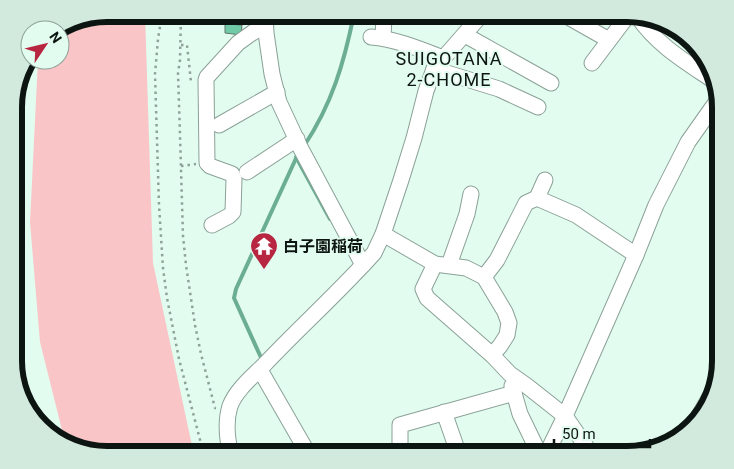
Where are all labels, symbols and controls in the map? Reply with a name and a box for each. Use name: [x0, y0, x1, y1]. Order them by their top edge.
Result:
north arrow: [20, 20, 70, 70]
text: N: [46, 29, 65, 46]
district label: SUIGOTANA 2-CHOME: [395, 48, 503, 90]
temple icon: 白子園稲荷: [249, 231, 279, 270]
place label: 白子園稲荷: [283, 237, 363, 256]
scale bar: [554, 416, 650, 448]
text: 50 m: [562, 425, 596, 443]

